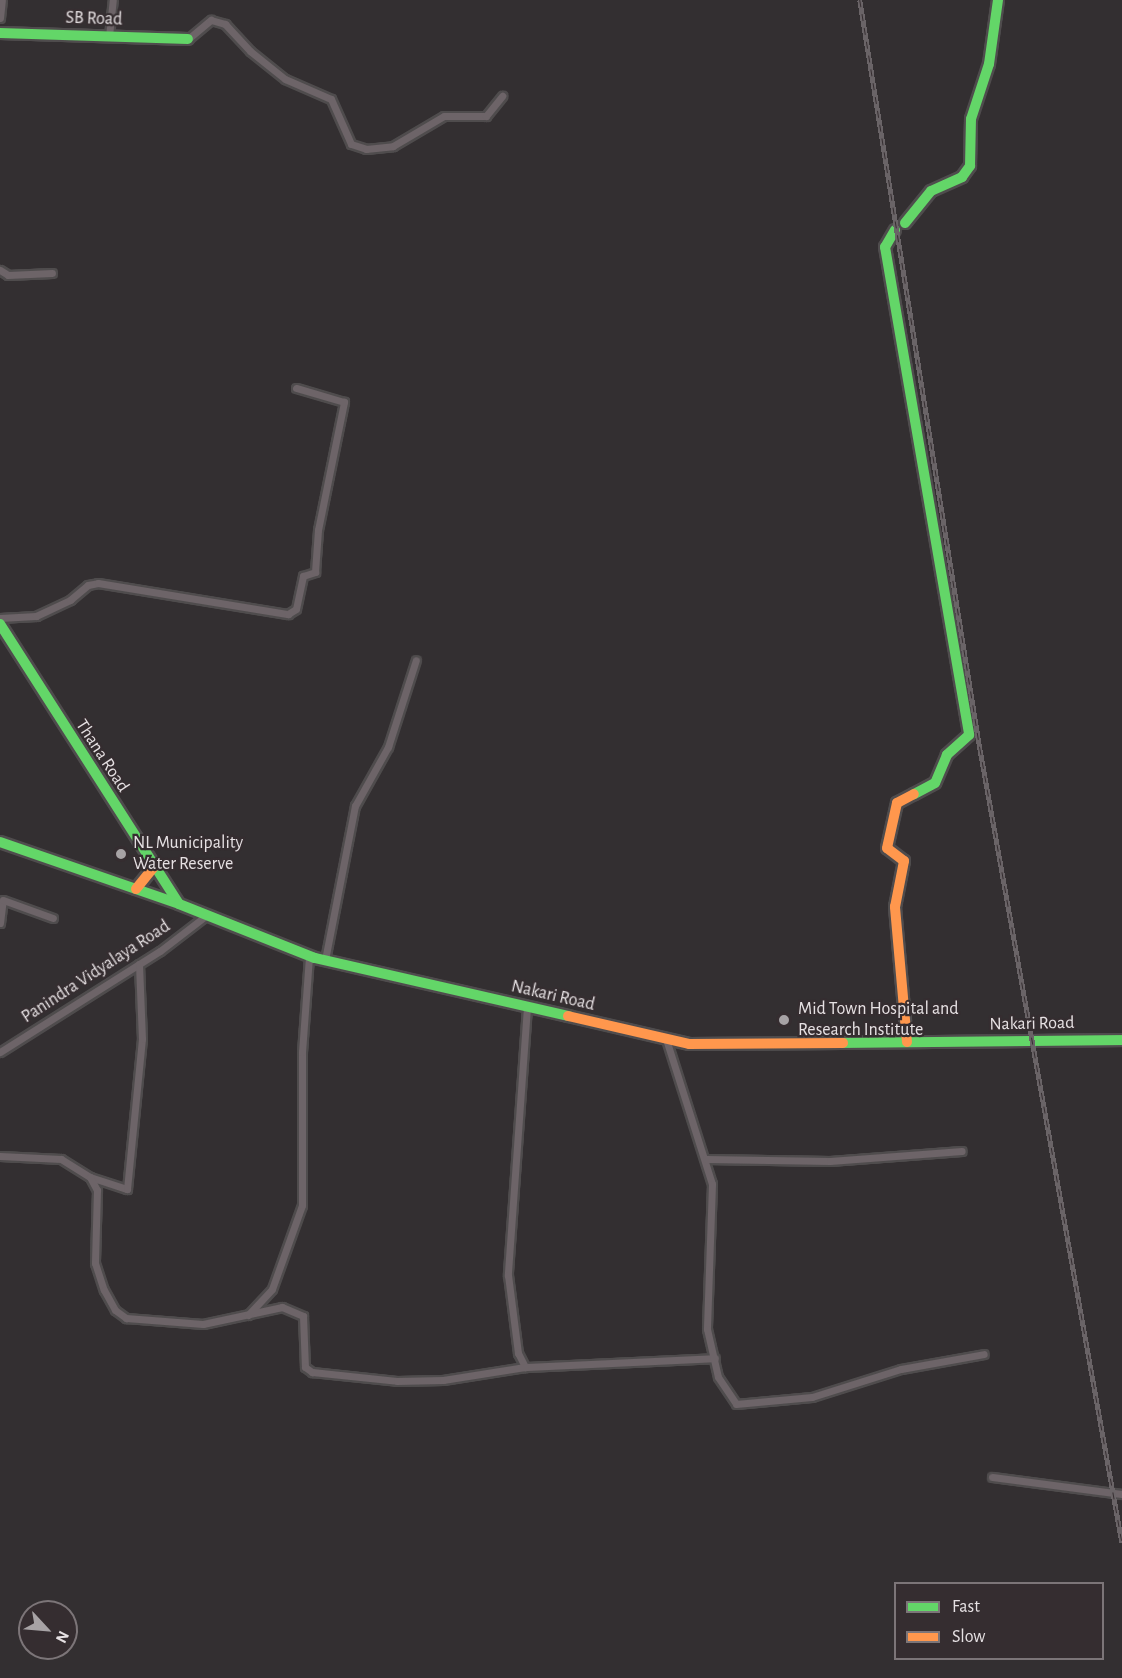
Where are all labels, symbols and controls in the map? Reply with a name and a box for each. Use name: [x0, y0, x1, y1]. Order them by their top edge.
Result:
street label: SB Road: [65, 7, 123, 31]
street label: Thana Road: [70, 716, 134, 796]
place label: NL Municipality Water Reserve: [133, 833, 243, 876]
marker: NL Municipality Water Reserve: [114, 847, 128, 861]
street label: Panindra Vidyalaya Road: [18, 916, 174, 1028]
street label: Nakari Road: [509, 976, 597, 1016]
place label: Mid Town Hospital and Research Institute: [798, 999, 959, 1042]
marker: Mid Town Hospital and Research Institute: [775, 1011, 793, 1029]
street label: Nakari Road: [989, 1012, 1075, 1036]
legend: [894, 1582, 1104, 1660]
text: Fast: [952, 1598, 980, 1616]
north arrow: [18, 1600, 78, 1660]
text: Slow: [952, 1628, 985, 1646]
text: N: [53, 1629, 72, 1646]

